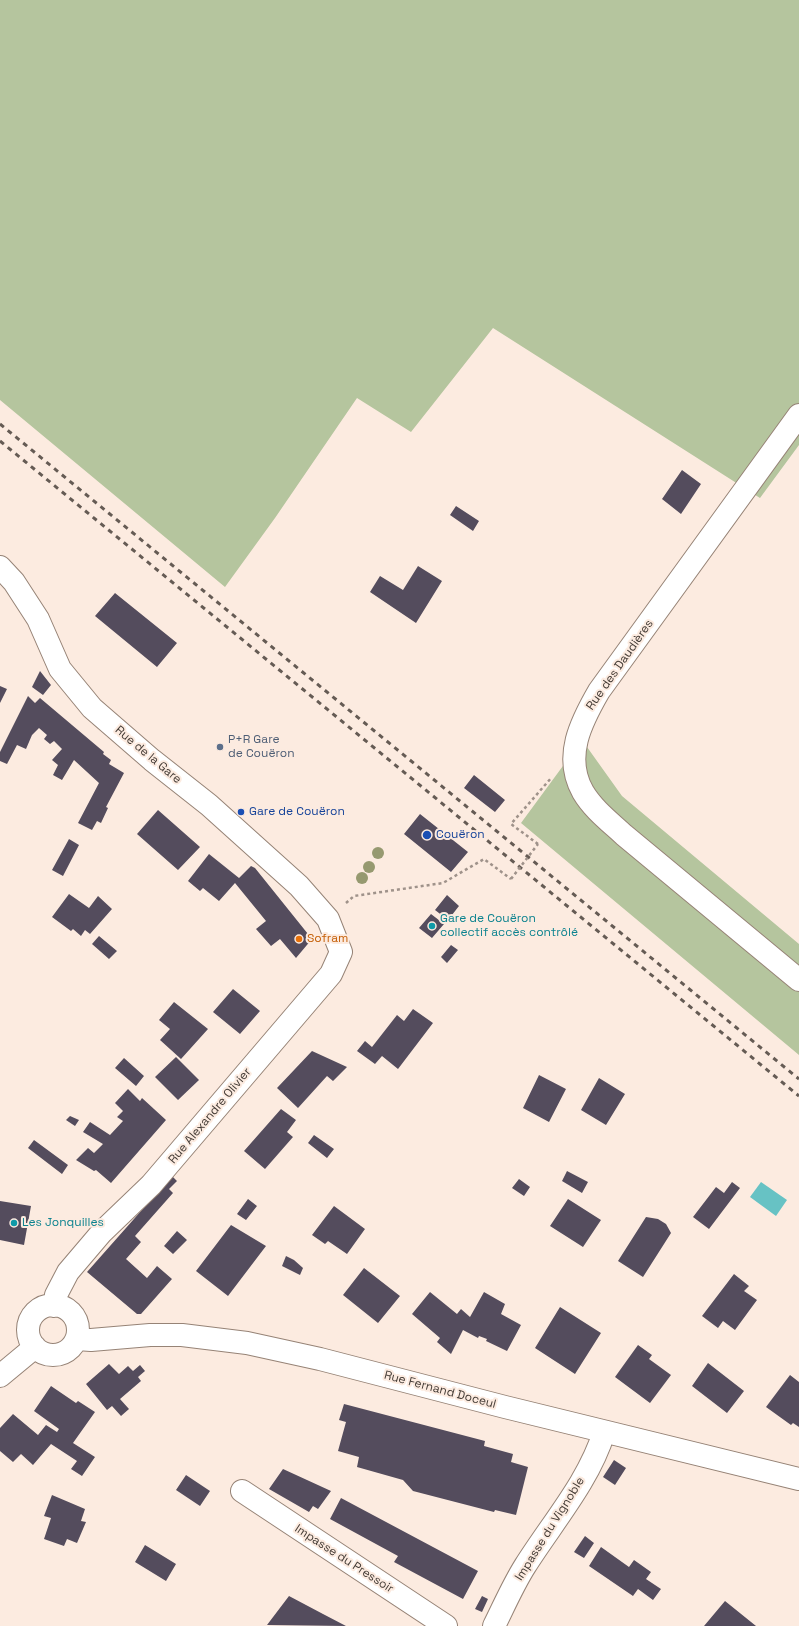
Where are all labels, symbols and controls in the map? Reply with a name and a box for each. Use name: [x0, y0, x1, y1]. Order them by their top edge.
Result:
street label: Rue des Daudières: [583, 617, 657, 713]
street label: Rue de la Gare: [112, 723, 184, 787]
place label: P+R Gare de Couëron: [228, 733, 295, 761]
marker: P+R Gare de Couëron: [215, 742, 225, 752]
place label: Gare de Couëron: [249, 805, 345, 819]
marker: Gare de Couëron: [236, 807, 246, 817]
place label: Couëron: [436, 828, 485, 842]
marker: Couëron: [421, 829, 433, 841]
place label: Gare de Couëron collectif accès contrôlé: [440, 912, 578, 940]
marker: Gare de Couëron collectif accès contrôlé: [427, 921, 437, 931]
place label: Sofram: [307, 932, 348, 946]
marker: Sofram: [294, 934, 304, 944]
street label: Rue Alexandre Olivier: [166, 1065, 254, 1167]
place label: Les Jonquilles: [22, 1216, 104, 1230]
marker: Les Jonquilles: [9, 1218, 19, 1228]
street label: Rue Fernand Doceul: [382, 1368, 498, 1412]
street label: Impasse du Vignoble: [512, 1475, 588, 1583]
street label: Impasse du Pressoir: [292, 1522, 396, 1596]

